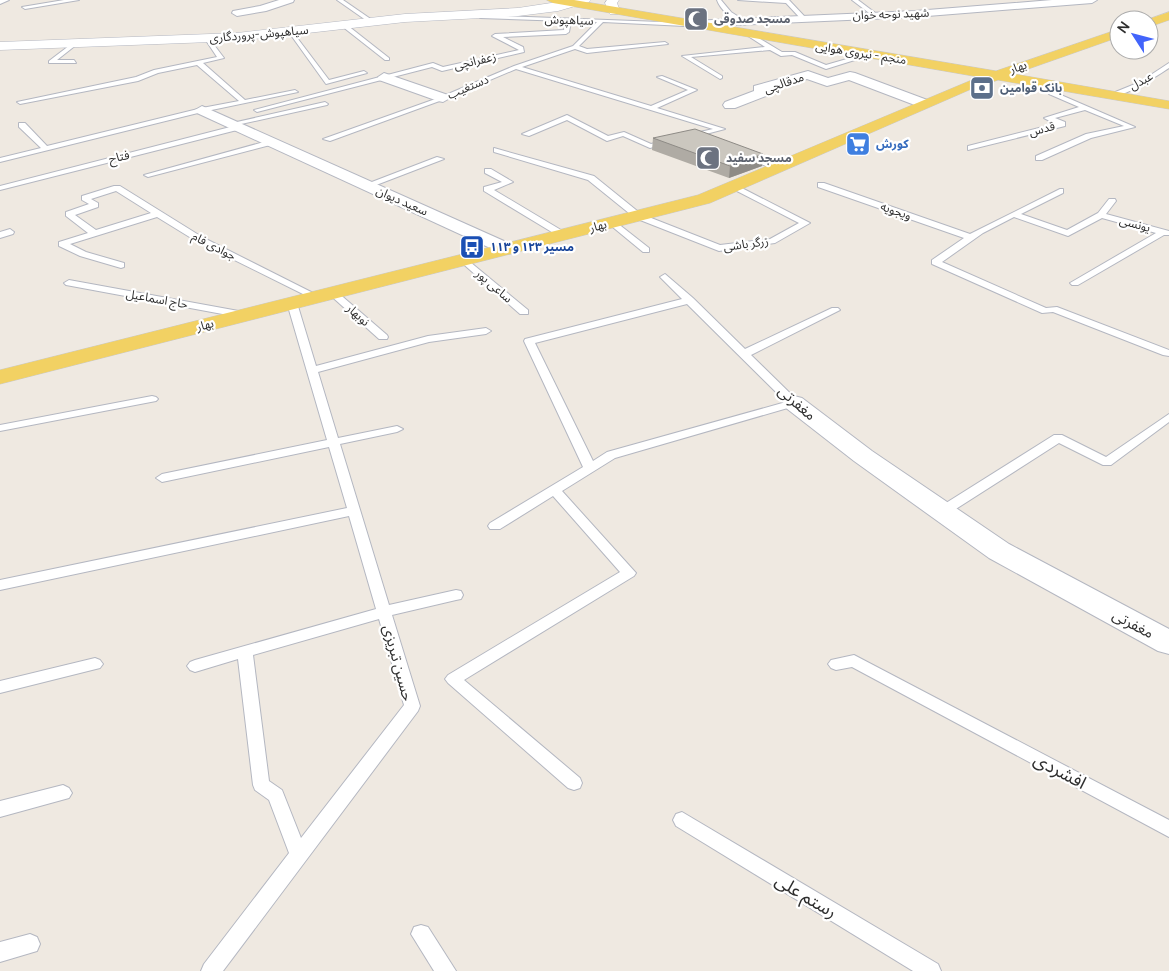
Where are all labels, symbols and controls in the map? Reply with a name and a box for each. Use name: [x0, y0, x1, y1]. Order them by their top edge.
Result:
street label: شهید نوحه خوان: [852, 4, 930, 23]
mosque icon: مسجد صدوقی: [683, 6, 709, 32]
street label: سیاهپوش: [544, 10, 594, 29]
place label: مسجد صدوقی: [714, 10, 791, 27]
north arrow: [1109, 10, 1159, 60]
text: N: [1112, 17, 1134, 37]
street label: سیاهپوش-پروردگاری: [209, 21, 309, 46]
street label: منجم - نیروی هوایی: [814, 37, 908, 69]
street label: زعفرانچی: [452, 47, 498, 74]
street label: بهار: [1006, 56, 1029, 78]
street label: عبدل: [1126, 67, 1156, 94]
street label: مدقالچی: [762, 68, 806, 97]
street label: دستغیب: [444, 70, 491, 103]
bank icon: بانک قوامین: [969, 75, 995, 101]
place label: بانک قوامین: [1000, 79, 1063, 96]
street label: قدس: [1027, 117, 1057, 140]
supermarket icon: کورش: [845, 131, 871, 157]
place label: کورش: [876, 135, 909, 152]
mosque icon: مسجد سفید: [695, 145, 721, 171]
street label: فتاح: [107, 146, 131, 168]
place label: مسجد سفید: [726, 149, 792, 166]
street label: سعید دیوان: [374, 182, 431, 219]
street label: ویجویه: [878, 197, 914, 224]
street label: یونسی: [1118, 211, 1153, 236]
street label: بهار: [586, 215, 608, 236]
street label: جوادی فام: [189, 227, 239, 265]
street label: زرگر باشی: [722, 232, 770, 255]
bus stop icon: مسیر ۱۲۳ و ۱۱۳: [459, 234, 485, 260]
place label: مسیر ۱۲۳ و ۱۱۳: [490, 238, 574, 255]
street label: ساعی پور: [471, 264, 516, 306]
street label: حاج اسماعیل: [125, 285, 189, 313]
street label: نوبهار: [342, 299, 374, 330]
street label: بهار: [193, 314, 215, 335]
street label: مغفرتی: [774, 380, 821, 425]
street label: مغفرتی: [1109, 604, 1158, 643]
street label: حسین تبریزی: [378, 622, 419, 703]
street label: افشردی: [1030, 746, 1091, 794]
street label: رستم علی: [770, 867, 842, 925]

